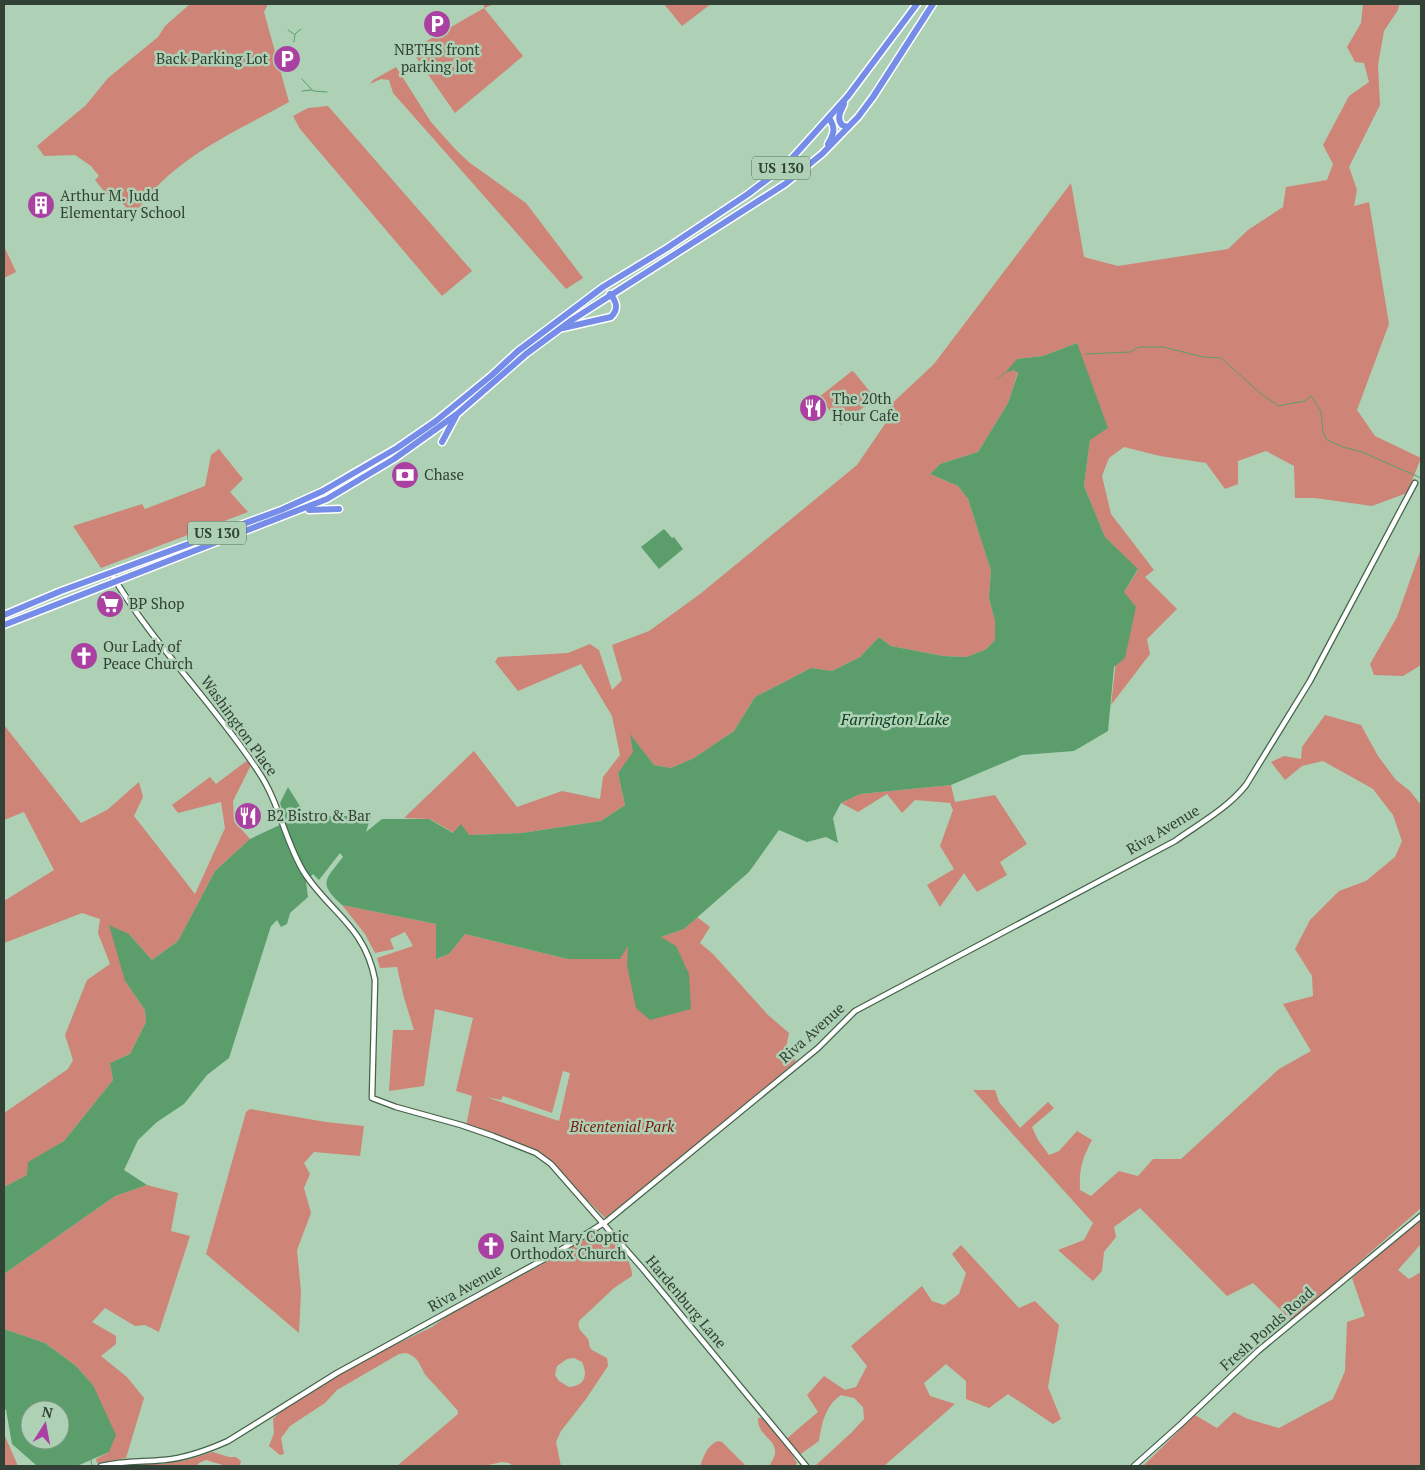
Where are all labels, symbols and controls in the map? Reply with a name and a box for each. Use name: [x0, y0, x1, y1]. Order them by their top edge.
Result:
parking icon: NBTHS front parking lot: [422, 9, 452, 39]
place label: NBTHS front parking lot: [394, 39, 480, 76]
parking icon: Back Parking Lot: [272, 44, 302, 74]
place label: Back Parking Lot: [156, 48, 268, 68]
road number: US 130: [752, 156, 810, 180]
place label: Arthur M. Judd Elementary School: [60, 185, 186, 222]
building icon: Arthur M. Judd Elementary School: [26, 190, 56, 220]
place label: The 20th Hour Cafe: [832, 388, 899, 425]
restaurant icon: The 20th Hour Cafe: [798, 393, 828, 423]
bank icon: Chase: [390, 460, 420, 490]
place label: Chase: [424, 464, 464, 484]
road number: US 130: [188, 522, 246, 544]
supermarket icon: BP Shop: [95, 589, 125, 619]
place label: BP Shop: [129, 593, 184, 613]
place label: Our Lady of Peace Church: [103, 636, 193, 673]
church icon: Our Lady of Peace Church: [69, 641, 99, 671]
street label: Washington Place: [197, 671, 283, 779]
water label: Farrington Lake: [840, 708, 949, 730]
street label: Riva Avenue: [1122, 800, 1203, 859]
restaurant icon: B2 Bistro & Bar: [233, 801, 263, 831]
place label: B2 Bistro & Bar: [267, 805, 371, 825]
street label: Riva Avenue: [774, 997, 848, 1067]
park label: Bicentenial Park: [569, 1116, 675, 1136]
place label: Saint Mary Coptic Orthodox Church: [510, 1226, 629, 1263]
church icon: Saint Mary Coptic Orthodox Church: [476, 1231, 506, 1261]
street label: Hardenburg Lane: [642, 1251, 732, 1352]
street label: Riva Avenue: [424, 1259, 505, 1316]
street label: Fresh Ponds Road: [1215, 1282, 1317, 1375]
north arrow: [20, 1400, 70, 1450]
text: N: [41, 1401, 55, 1422]

